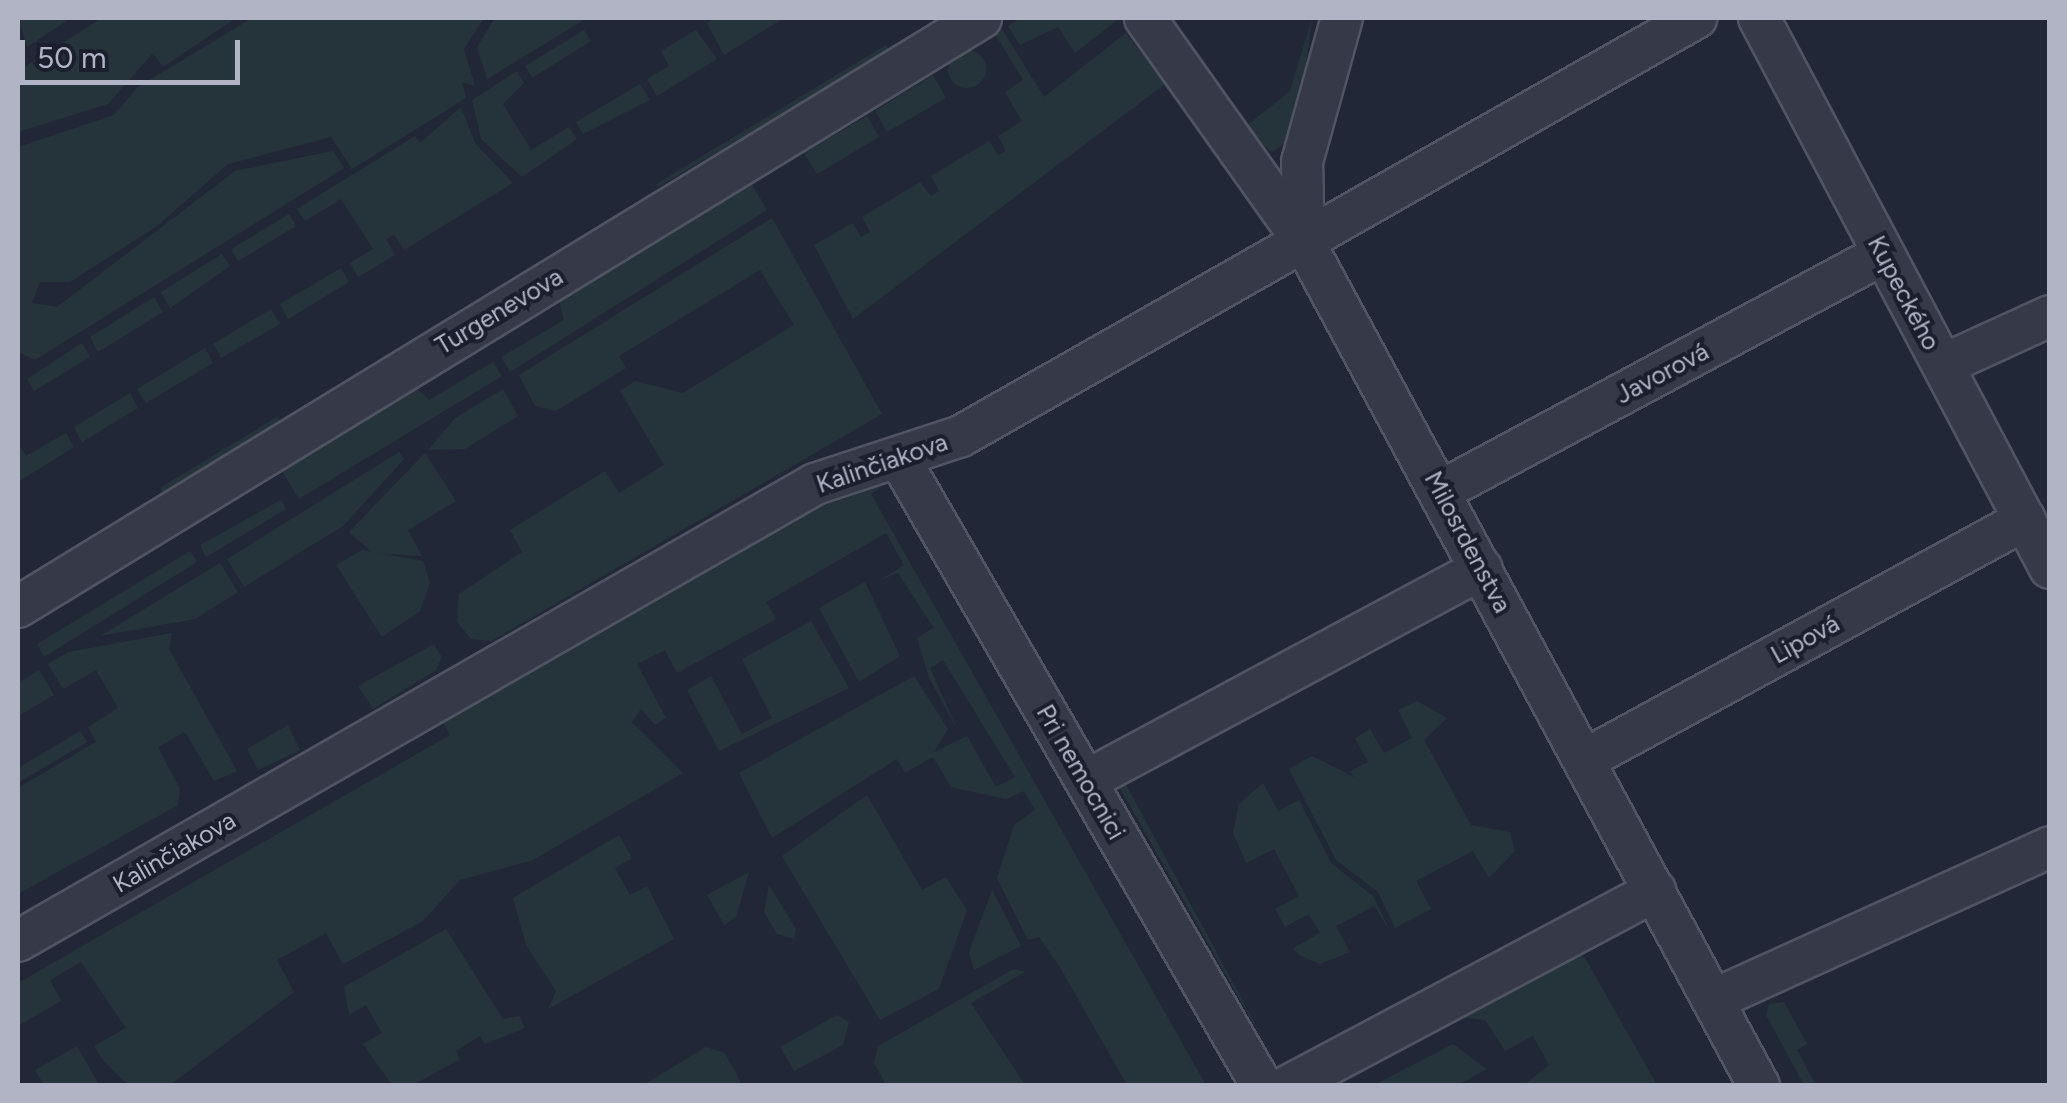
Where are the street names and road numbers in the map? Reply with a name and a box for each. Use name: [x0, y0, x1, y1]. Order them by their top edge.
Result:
street label: Kupeckého: [1861, 231, 1947, 355]
street label: Turgenevova: [430, 261, 568, 361]
street label: Javorová: [1611, 336, 1713, 410]
street label: Kalinčiakova: [813, 427, 951, 499]
street label: Milosrdenstva: [1418, 466, 1518, 618]
street label: Lipová: [1766, 608, 1844, 670]
street label: Pri nemocnici: [1030, 699, 1132, 845]
street label: Kalinčiakova: [107, 805, 241, 899]

